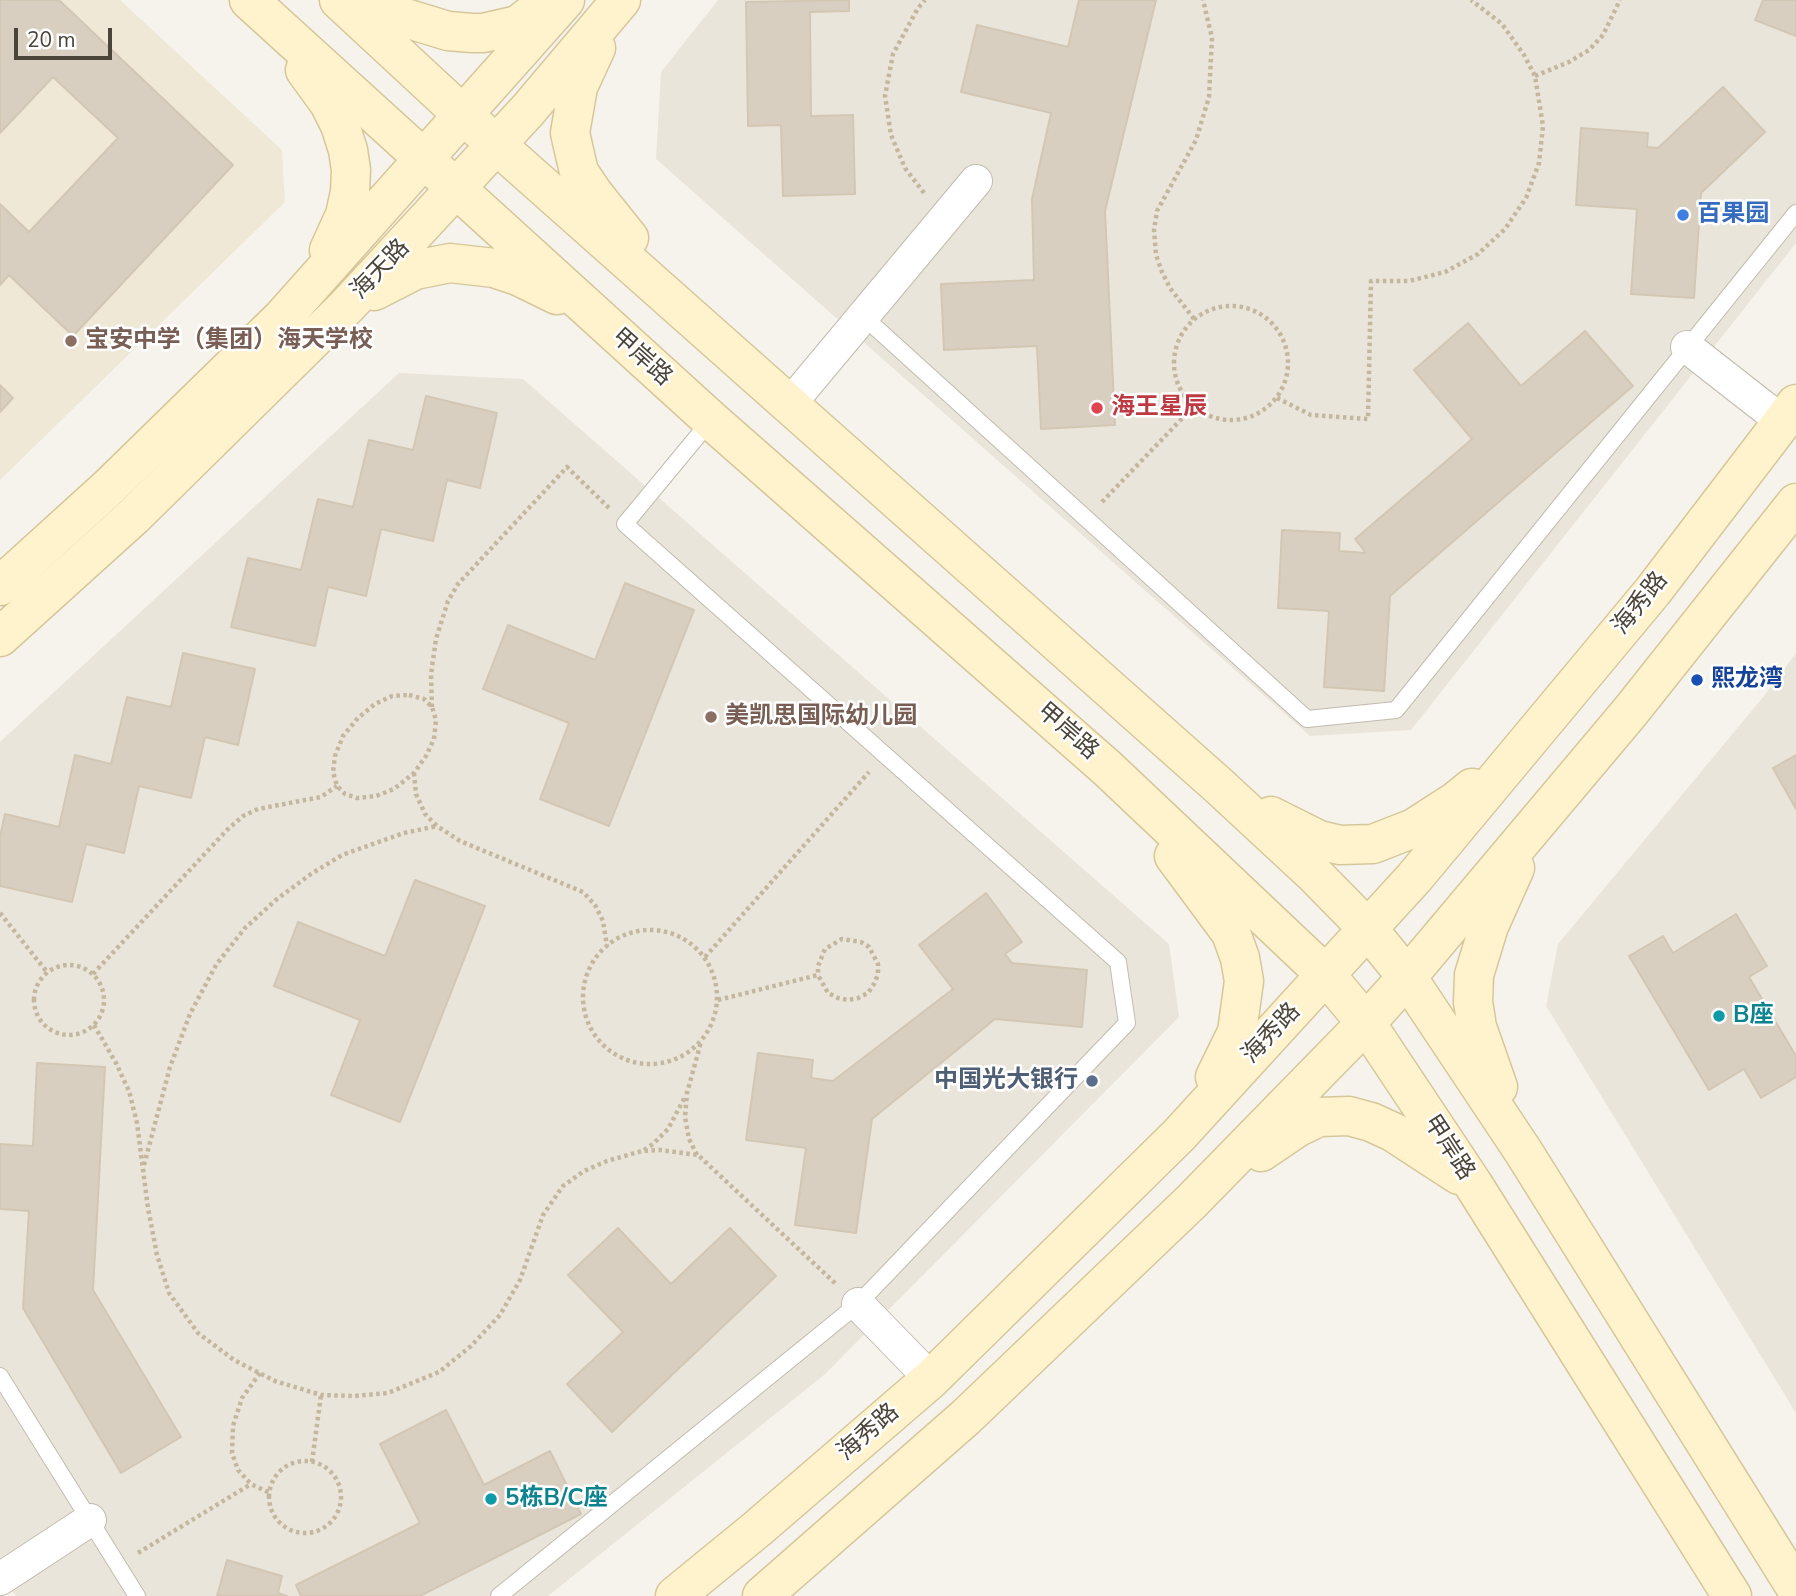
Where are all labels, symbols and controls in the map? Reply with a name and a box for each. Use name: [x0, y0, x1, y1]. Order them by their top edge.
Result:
scale bar: [18, 14, 116, 58]
text: 20 m: [27, 26, 76, 54]
place label: 百果园: [1697, 201, 1769, 229]
marker: 百果园: [1675, 207, 1691, 223]
street label: 海天路: [346, 234, 416, 306]
street label: 甲岸路: [605, 323, 677, 393]
place label: 宝安中学（集团）海天学校: [85, 327, 373, 355]
marker: 宝安中学（集团）海天学校: [63, 333, 79, 349]
place label: 海王星辰: [1111, 394, 1207, 422]
marker: 海王星辰: [1089, 400, 1105, 416]
street label: 海秀路: [1607, 567, 1675, 641]
place label: 熙龙湾: [1711, 666, 1783, 694]
marker: 熙龙湾: [1689, 672, 1705, 688]
street label: 甲岸路: [1030, 698, 1104, 766]
place label: 美凯思国际幼儿园: [725, 703, 917, 731]
marker: 美凯思国际幼儿园: [703, 709, 719, 725]
street label: 海秀路: [1237, 998, 1307, 1070]
place label: B座: [1733, 1002, 1774, 1030]
marker: B座: [1711, 1008, 1727, 1024]
place label: 中国光大银行: [934, 1067, 1078, 1095]
marker: 中国光大银行: [1084, 1073, 1100, 1089]
street label: 甲岸路: [1416, 1110, 1480, 1186]
street label: 海秀路: [832, 1399, 906, 1467]
place label: 5栋B/C座: [505, 1485, 607, 1513]
marker: 5栋B/C座: [483, 1491, 499, 1507]

